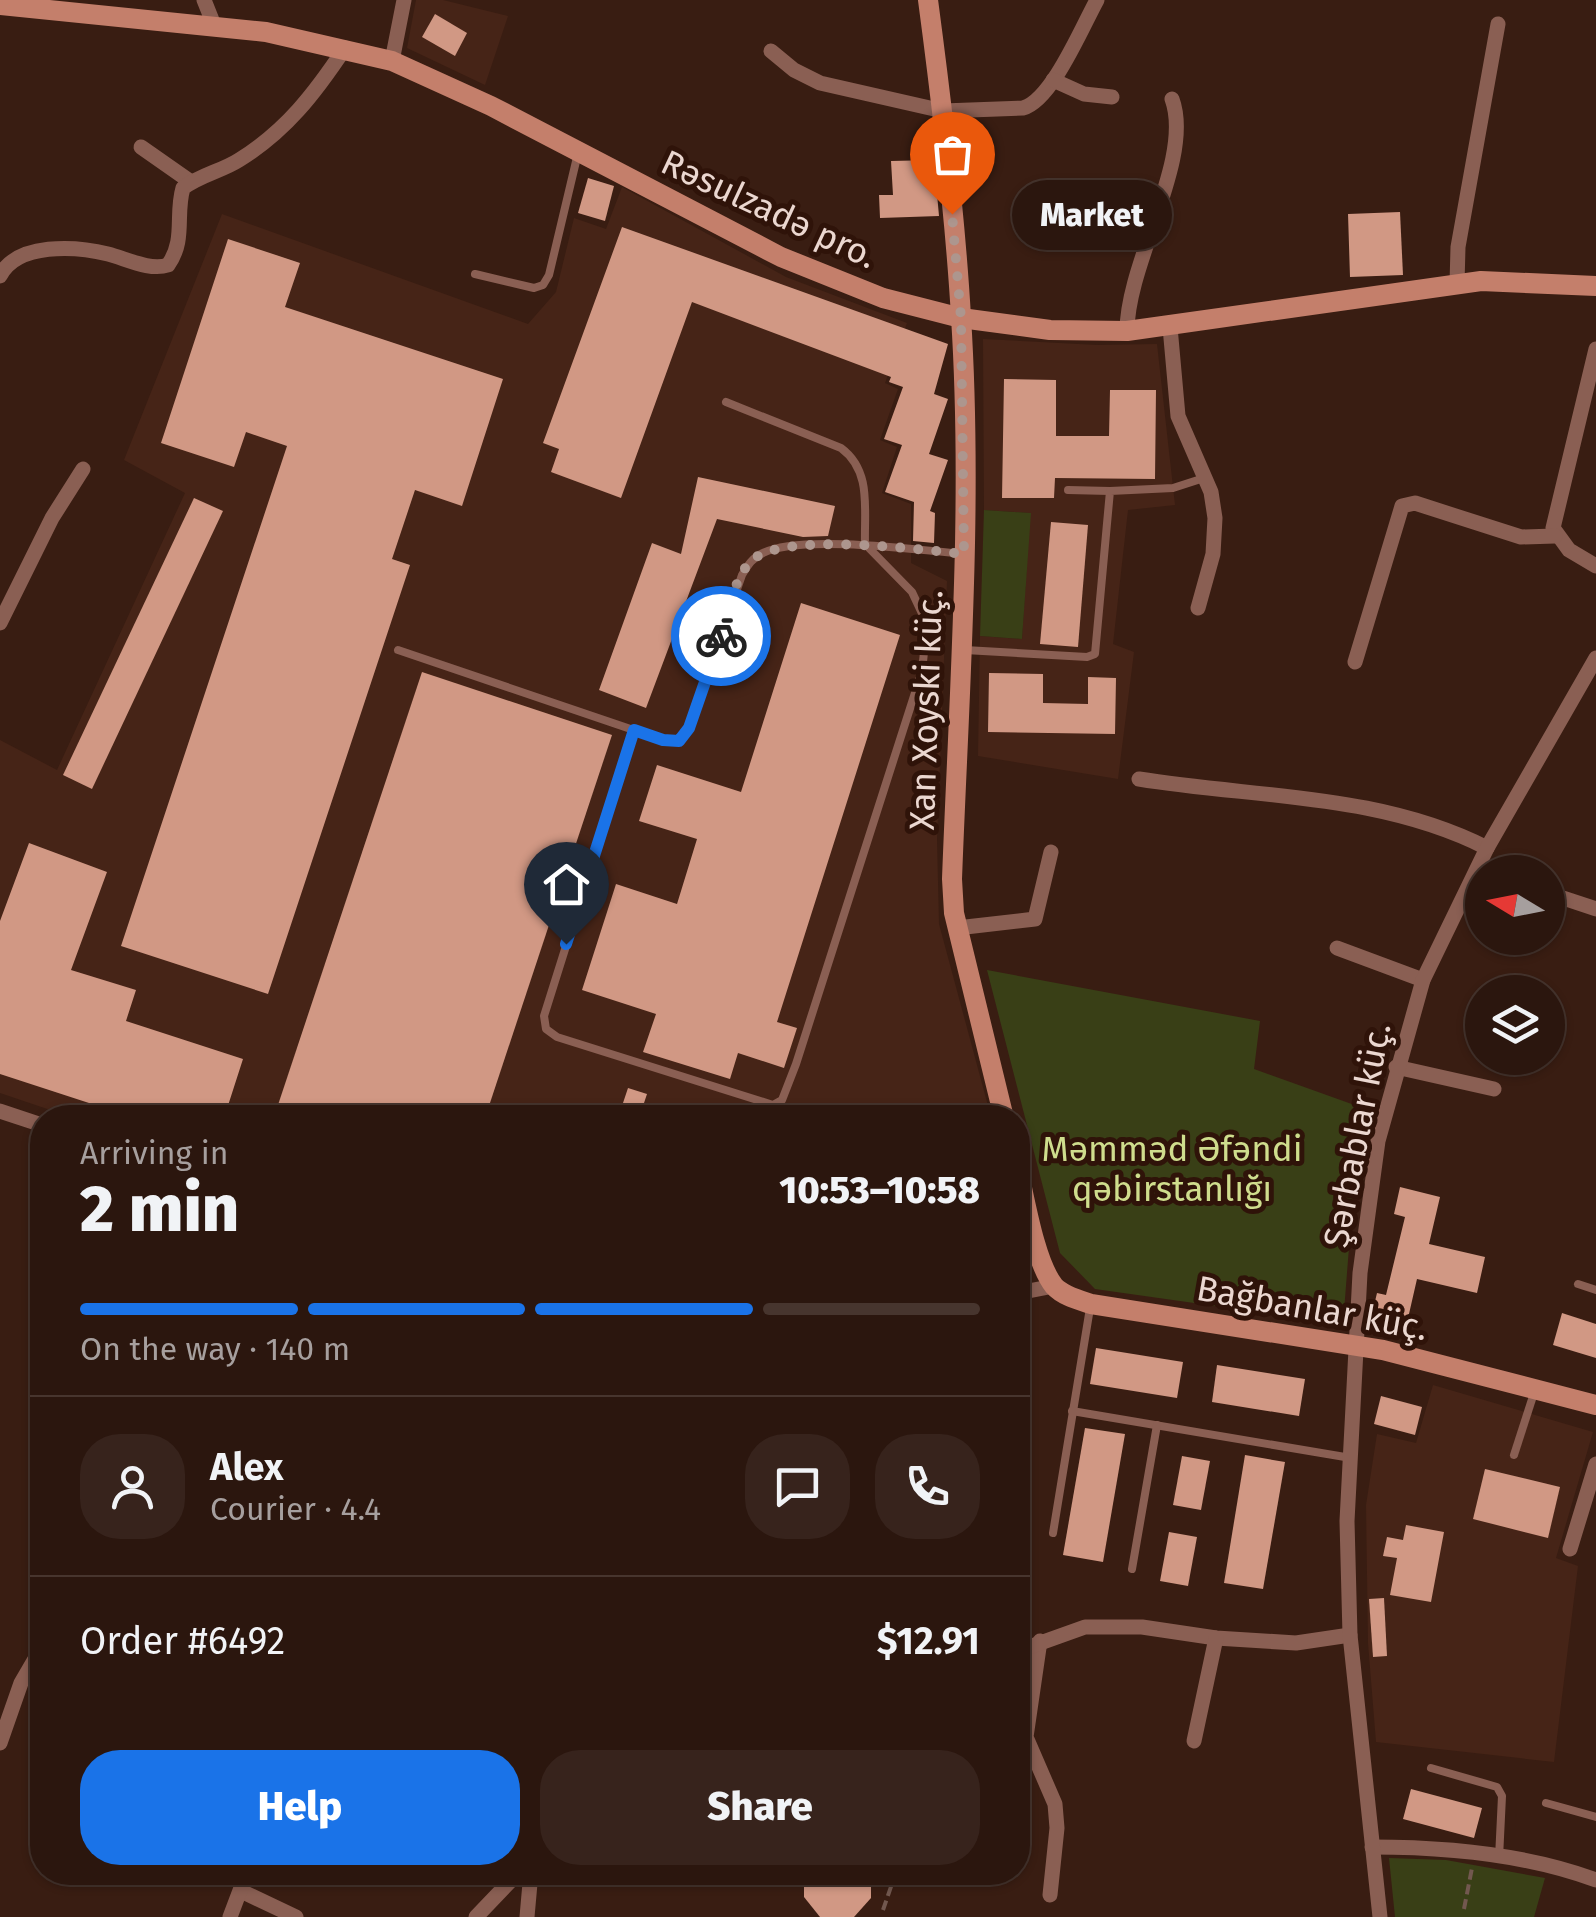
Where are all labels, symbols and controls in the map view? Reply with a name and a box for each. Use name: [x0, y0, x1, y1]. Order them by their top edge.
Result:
pin: [910, 112, 995, 215]
icon: bag: [925, 127, 980, 182]
street label: Rəsulzadə pro.: [655, 141, 883, 277]
callout: Market: [1012, 179, 1172, 249]
text: Market: [1040, 196, 1144, 234]
courier: [671, 586, 771, 686]
street label: Xan Xoyski küç.: [901, 589, 951, 831]
icon: bike: [694, 609, 749, 664]
pin: [524, 842, 609, 945]
north arrow: [1465, 855, 1565, 955]
map controls: [1465, 855, 1565, 1075]
icon: home: [539, 857, 594, 912]
button: layers: [1465, 975, 1565, 1075]
street label: Şərbablar küç.: [1315, 1019, 1399, 1251]
park label: Məmməd Əfəndi qəbirstanlığı: [1042, 1128, 1303, 1210]
text: Arriving in: [80, 1134, 228, 1172]
text: 10:53–10:58: [779, 1167, 980, 1213]
text: 2 min: [80, 1170, 239, 1248]
street label: Bağbanlar küç.: [1193, 1267, 1431, 1349]
text: On the way · 140 m: [80, 1330, 350, 1368]
button: person: [80, 1434, 185, 1539]
button: chat: [745, 1434, 850, 1539]
button: phone: [875, 1434, 980, 1539]
text: Alex: [210, 1444, 283, 1490]
text: Courier · 4.4: [210, 1490, 381, 1528]
text: Order #6492: [80, 1618, 285, 1664]
text: $12.91: [877, 1618, 980, 1664]
button: Help: [80, 1750, 520, 1865]
button: Share: [540, 1750, 980, 1865]

